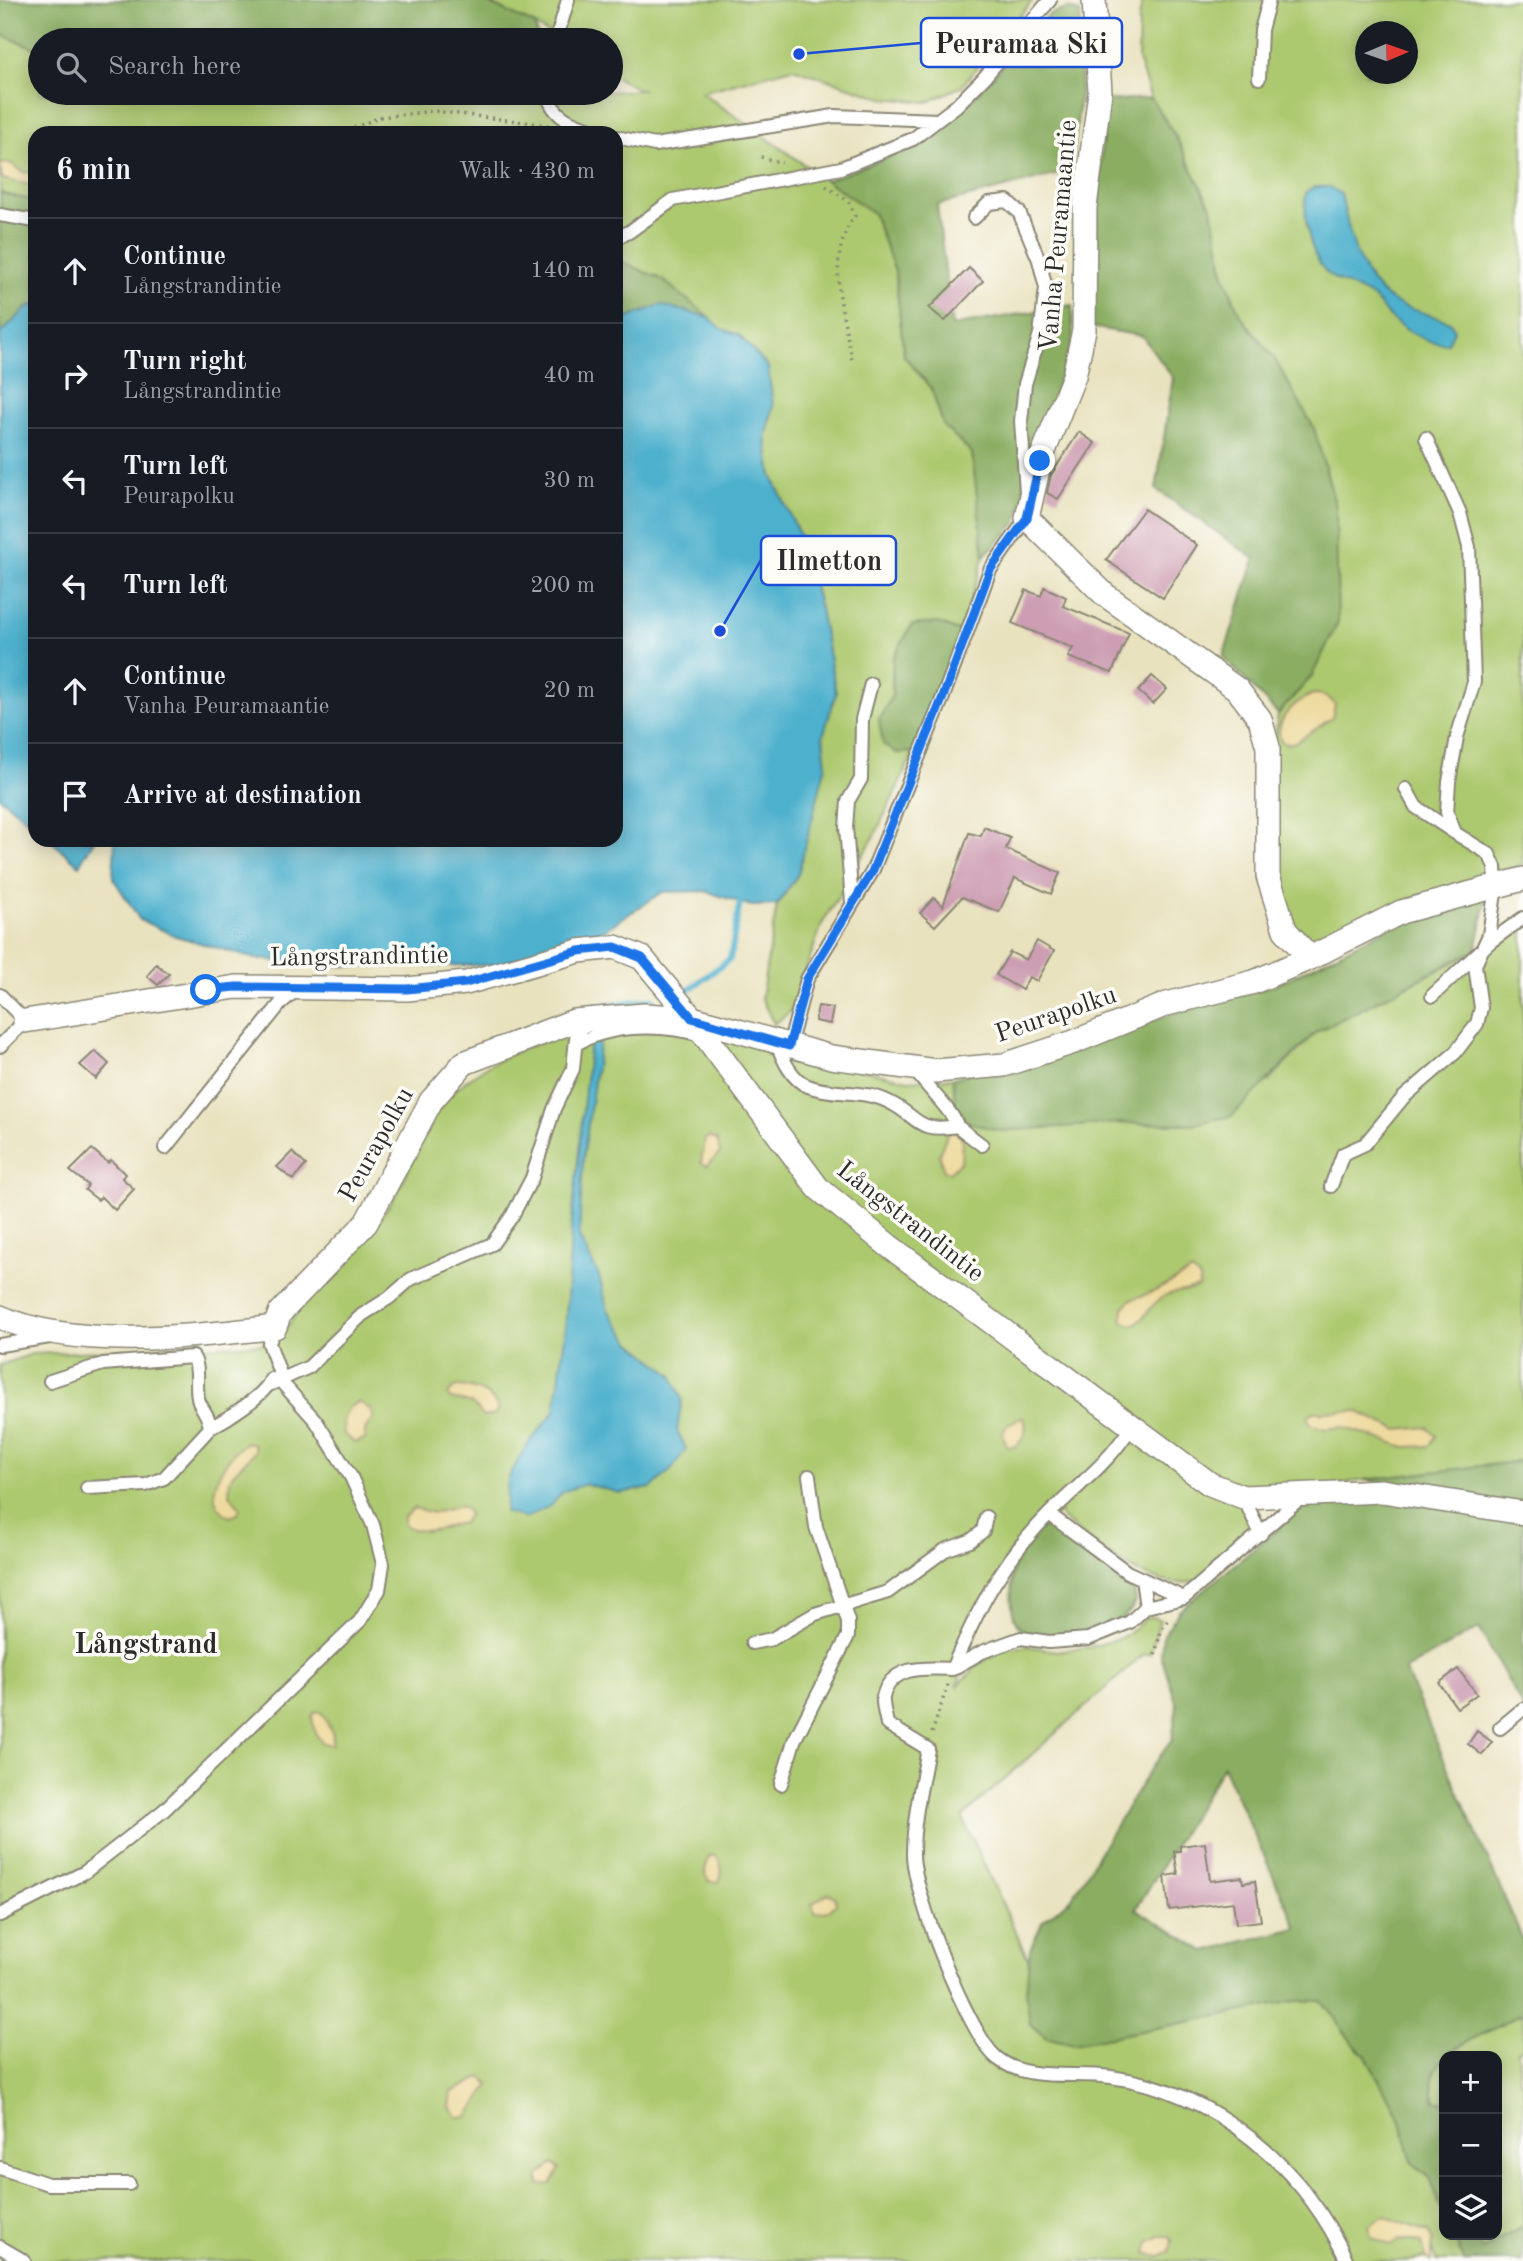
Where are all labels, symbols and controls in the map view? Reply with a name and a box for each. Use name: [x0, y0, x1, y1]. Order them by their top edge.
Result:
callout: Peuramaa Ski: [921, 18, 1122, 67]
north arrow: [1355, 21, 1418, 84]
search box: [28, 28, 623, 105]
text: Peuramaa Ski: [934, 32, 1108, 60]
icon: search: [52, 48, 90, 86]
text: Search here: [108, 54, 241, 80]
street label: Vanha Peuramaantie: [1036, 119, 1082, 353]
text: 6 min: [56, 156, 131, 186]
text: Walk · 430 m: [459, 160, 595, 183]
text: Continue: [123, 244, 226, 270]
icon: ahead: [56, 252, 94, 290]
text: 140 m: [530, 259, 595, 282]
text: Långstrandintie: [123, 275, 281, 298]
text: Turn right: [123, 349, 246, 375]
icon: right: [56, 357, 94, 395]
text: 40 m: [544, 364, 595, 387]
text: Långstrandintie: [123, 380, 281, 403]
route end: [1024, 445, 1055, 476]
text: Turn left: [123, 454, 228, 480]
icon: left: [56, 462, 94, 500]
text: 30 m: [544, 469, 595, 492]
text: Peurapolku: [123, 485, 235, 508]
callout: Ilmetton: [761, 536, 896, 585]
text: Ilmetton: [776, 549, 882, 577]
icon: left: [56, 567, 94, 605]
text: Turn left: [123, 573, 228, 599]
text: 200 m: [530, 574, 595, 597]
text: Continue: [123, 664, 226, 690]
icon: ahead: [56, 672, 94, 710]
text: 20 m: [544, 679, 595, 702]
text: Vanha Peuramaantie: [123, 695, 329, 718]
icon: arrive: [56, 777, 94, 815]
text: Arrive at destination: [123, 783, 362, 809]
street label: Långstrandintie: [269, 942, 449, 972]
route start: [190, 974, 221, 1005]
street label: Peurapolku: [992, 982, 1120, 1048]
street label: Peurapolku: [335, 1083, 419, 1207]
street label: Långstrandintie: [831, 1157, 989, 1287]
district label: Långstrand: [74, 1632, 218, 1660]
map controls: [1439, 2051, 1502, 2240]
button: +: [1439, 2051, 1502, 2114]
button: −: [1439, 2114, 1502, 2177]
button: layers: [1439, 2177, 1502, 2240]

